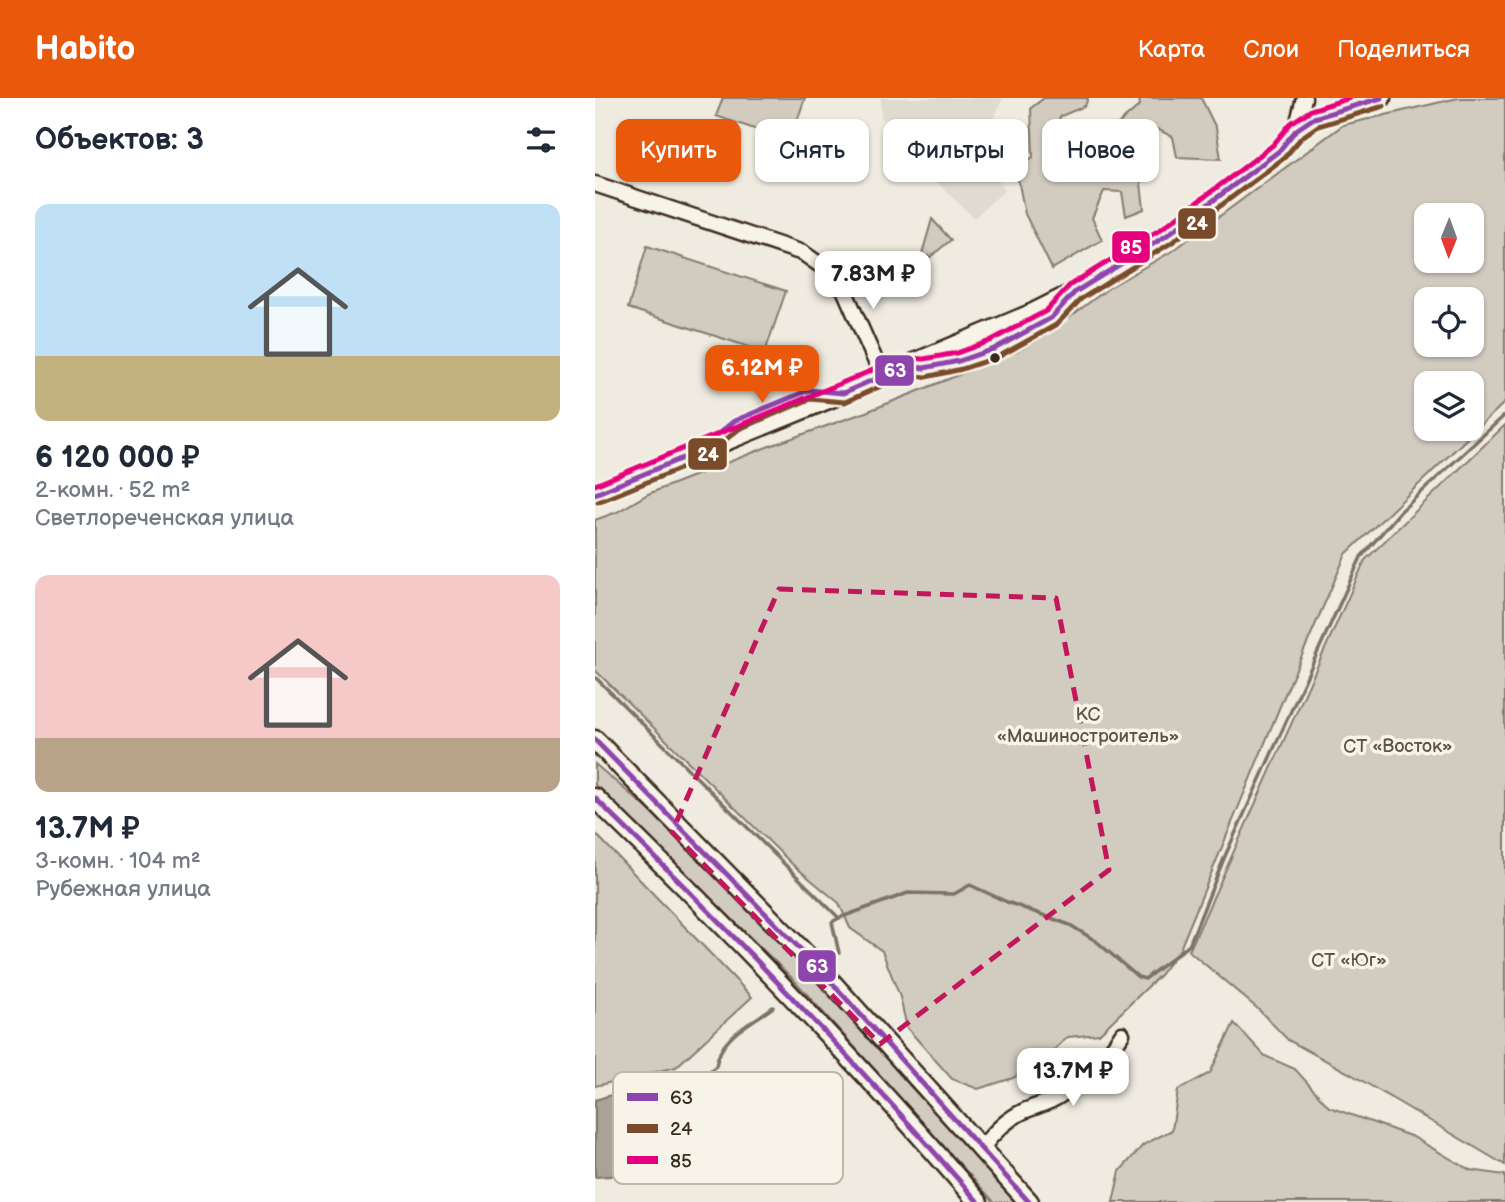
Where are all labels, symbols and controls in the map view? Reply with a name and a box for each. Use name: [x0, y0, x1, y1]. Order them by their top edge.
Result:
text: Habito: [35, 29, 135, 69]
text: Карта: [1138, 35, 1205, 64]
text: Слои: [1243, 35, 1299, 64]
text: Поделиться: [1337, 35, 1470, 64]
chip: Купить: [616, 119, 741, 182]
chip: Снять: [755, 119, 869, 182]
chip: Фильтры: [883, 119, 1028, 182]
chip: Новое: [1042, 119, 1159, 182]
icon: filters: [522, 121, 560, 159]
text: Объектов: 3: [35, 122, 204, 158]
north arrow: [1414, 203, 1484, 273]
map controls: [1414, 203, 1484, 441]
line badge: 24: [1177, 207, 1217, 240]
text: 24: [1186, 213, 1208, 236]
line badge: 85: [1111, 230, 1151, 264]
text: 85: [1120, 237, 1142, 260]
icon: home: [235, 249, 361, 375]
pin: 7.83M ₽: [808, 252, 938, 311]
text: 7.83M ₽: [831, 260, 915, 288]
button: locate: [1414, 287, 1484, 357]
pin: 6.12M ₽: [697, 345, 827, 405]
unlabelled marker: [988, 351, 1002, 365]
text: 6.12M ₽: [721, 354, 803, 382]
line badge: 63: [874, 354, 915, 387]
text: 63: [884, 360, 906, 383]
button: layers: [1414, 371, 1484, 441]
line badge: 24: [687, 437, 728, 471]
text: 6 120 000 ₽: [35, 440, 200, 476]
text: 24: [697, 444, 719, 467]
text: 2-комн. · 52 m²: [35, 476, 190, 504]
text: Светлореченская улица: [35, 504, 294, 532]
icon: home: [235, 620, 361, 746]
park label: КС «Машиностроитель»: [997, 703, 1179, 748]
park label: СТ «Восток»: [1343, 735, 1453, 758]
text: 13.7M ₽: [35, 811, 140, 847]
text: 3-комн. · 104 m²: [35, 847, 201, 875]
text: Рубежная улица: [35, 875, 211, 903]
line badge: 63: [797, 949, 837, 983]
park label: СТ «Юг»: [1311, 949, 1387, 972]
text: 63: [806, 956, 828, 979]
pin: 13.7M ₽: [1008, 1048, 1138, 1108]
text: 13.7M ₽: [1033, 1057, 1113, 1085]
legend: [613, 1072, 843, 1184]
text: 63: [670, 1087, 693, 1110]
text: 24: [670, 1118, 693, 1141]
text: 85: [670, 1150, 692, 1173]

